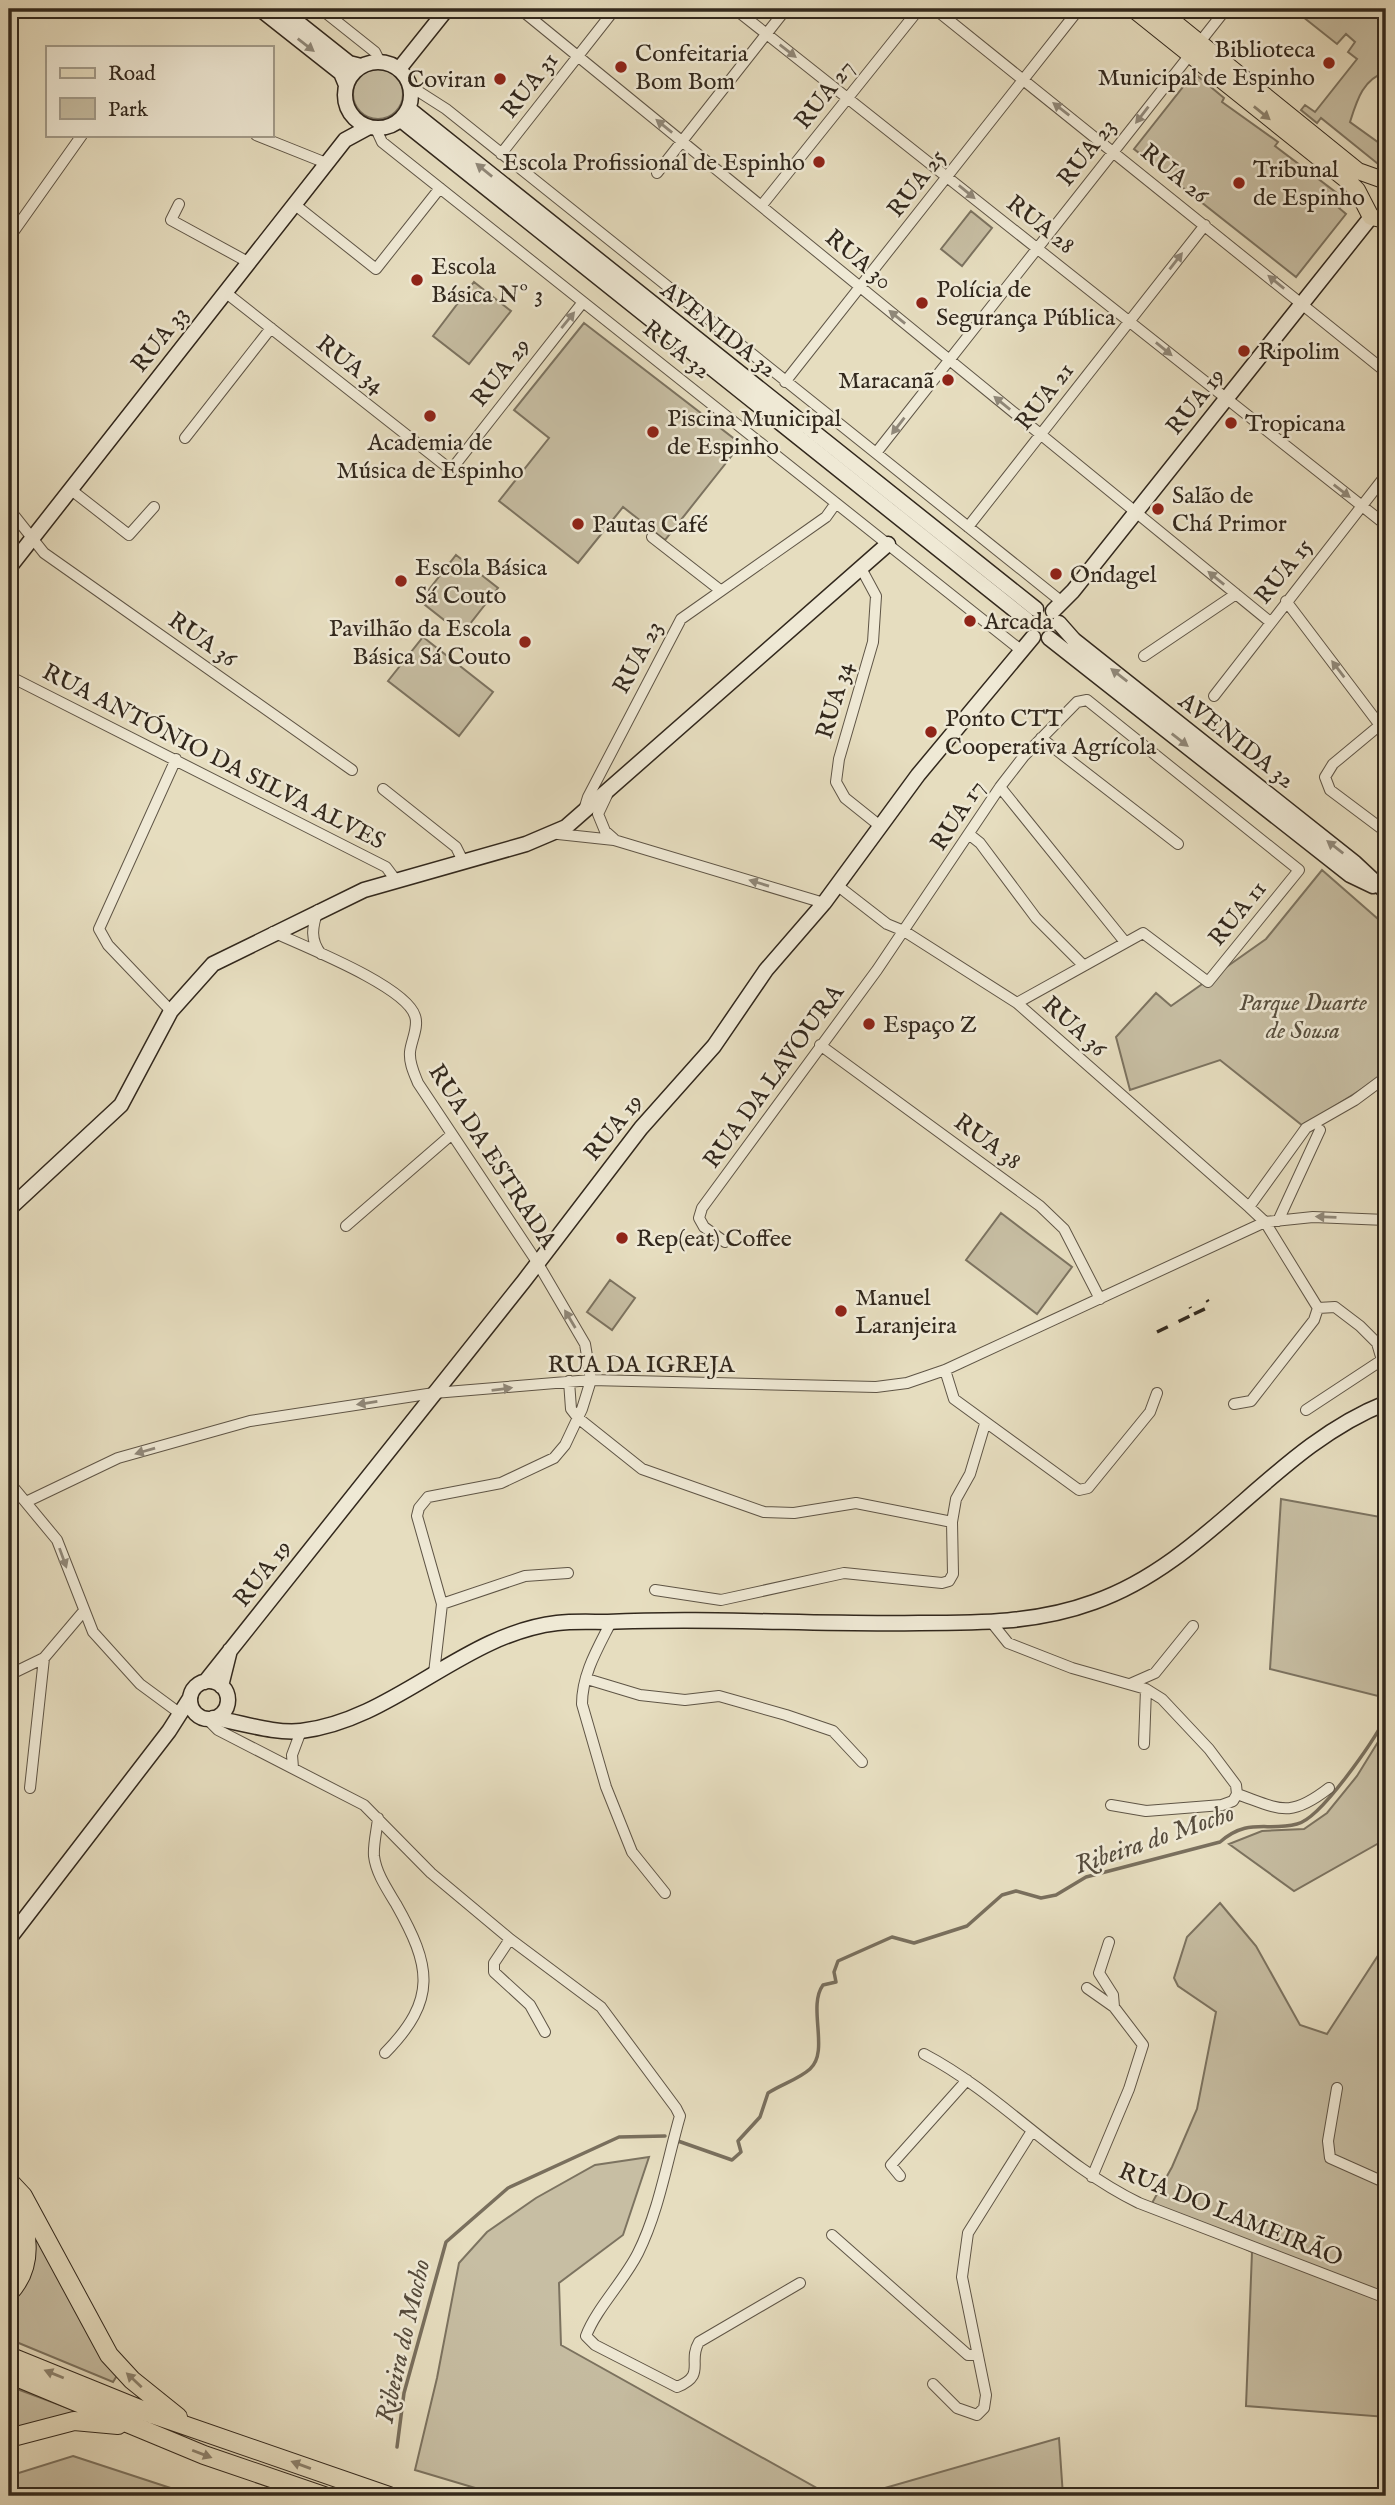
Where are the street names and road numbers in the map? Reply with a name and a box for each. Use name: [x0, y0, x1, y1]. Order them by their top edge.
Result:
street label: RUA 31: [495, 46, 566, 125]
street label: RUA 27: [788, 54, 862, 136]
street label: RUA 23: [1051, 113, 1123, 193]
street label: RUA 26: [1133, 137, 1215, 212]
street label: RUA 25: [881, 143, 954, 224]
street label: RUA 28: [1000, 189, 1081, 262]
street label: RUA 30: [818, 223, 898, 297]
street label: AVENIDA 32: [653, 275, 782, 385]
street label: RUA 33: [125, 300, 196, 379]
street label: RUA 32: [636, 314, 716, 386]
street label: RUA 34: [309, 329, 391, 402]
street label: RUA 29: [464, 332, 538, 414]
street label: RUA 21: [1009, 357, 1081, 437]
street label: RUA 19: [1160, 362, 1233, 442]
street label: RUA 15: [1248, 533, 1320, 611]
street label: RUA 36: [162, 605, 243, 676]
street label: RUA 23: [606, 616, 670, 700]
street label: RUA ANTÓNIO DA SILVA ALVES: [37, 657, 390, 858]
street label: RUA 34: [810, 658, 861, 743]
street label: AVENIDA 32: [1171, 686, 1300, 796]
street label: RUA 17: [924, 775, 993, 857]
street label: RUA 11: [1202, 875, 1274, 953]
street label: RUA DA LAVOURA: [697, 978, 852, 1175]
street label: RUA 36: [1035, 990, 1114, 1065]
street label: RUA DA ESTRADA: [420, 1059, 563, 1256]
street label: RUA 19: [578, 1088, 651, 1168]
street label: RUA 38: [947, 1107, 1027, 1177]
street label: RUA DA IGREJA: [547, 1350, 735, 1381]
street label: RUA 19: [227, 1534, 299, 1614]
street label: RUA DO LAMEIRÃO: [1114, 2156, 1347, 2275]

